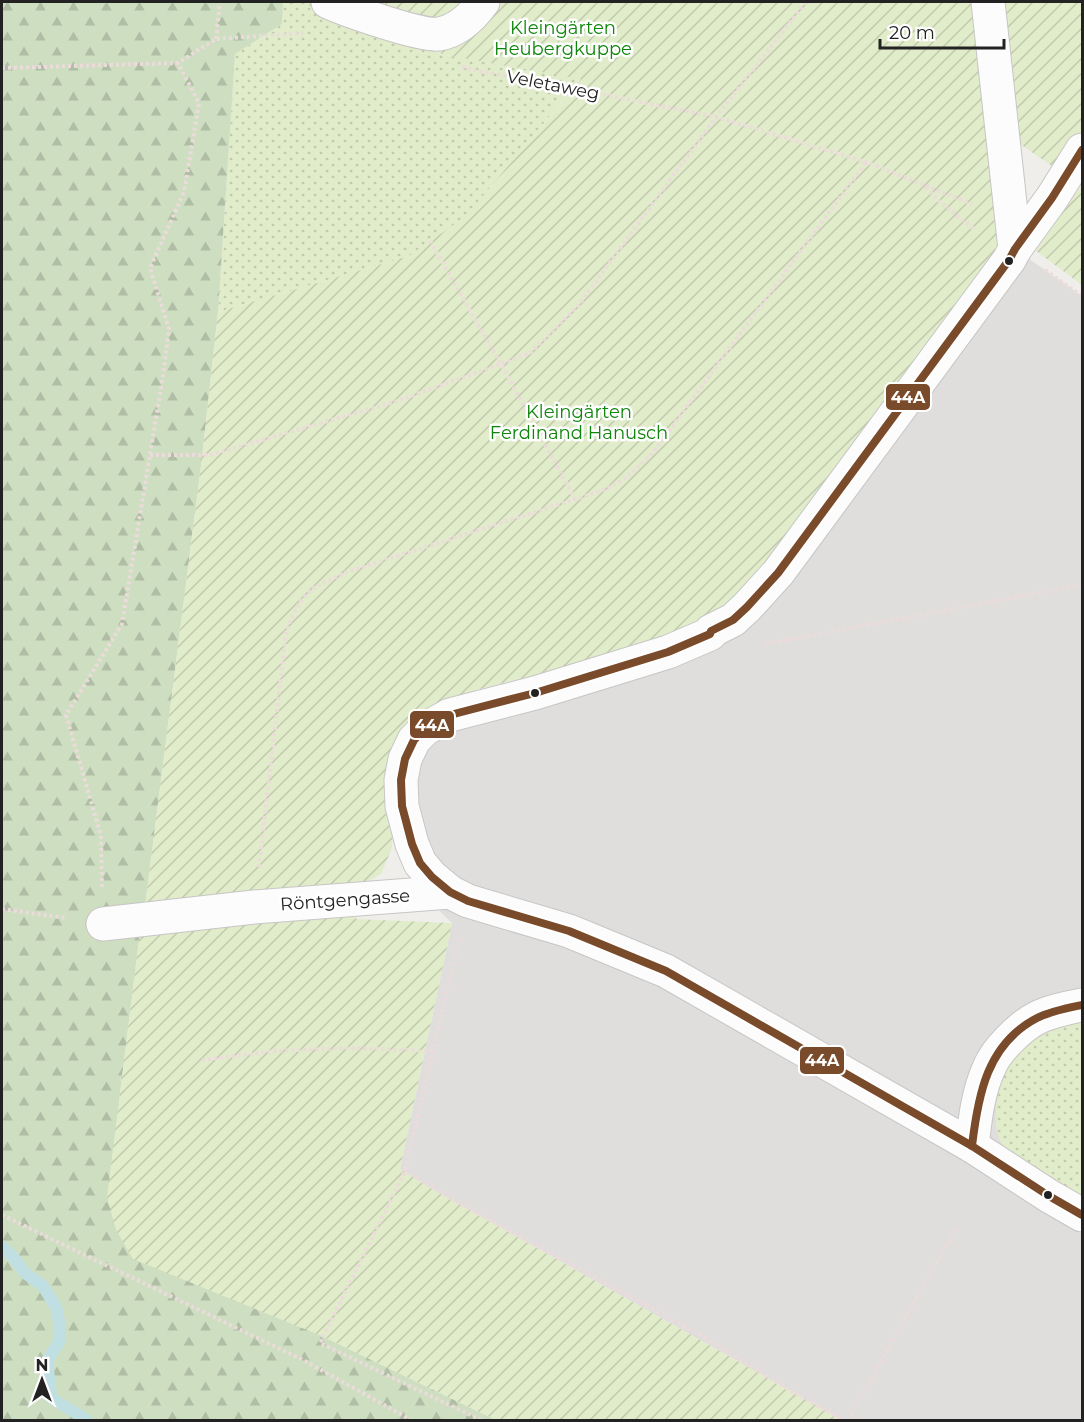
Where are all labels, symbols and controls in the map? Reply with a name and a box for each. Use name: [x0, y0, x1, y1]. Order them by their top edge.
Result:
scale bar: [880, 12, 1004, 50]
park label: Kleingärten Heubergkuppe: [494, 17, 632, 60]
text: 20 m: [889, 22, 935, 44]
street label: Veletaweg: [505, 65, 601, 105]
unlabelled marker: [1003, 255, 1015, 267]
line badge: 44A: [885, 383, 931, 411]
text: 44A: [891, 388, 926, 407]
park label: Kleingärten Ferdinand Hanusch: [490, 401, 668, 444]
unlabelled marker: [529, 687, 541, 699]
line badge: 44A: [409, 710, 455, 739]
text: 44A: [415, 716, 450, 735]
street label: Röntgengasse: [279, 884, 411, 916]
line badge: 44A: [799, 1046, 845, 1075]
text: 44A: [805, 1051, 840, 1070]
unlabelled marker: [1042, 1189, 1054, 1201]
north arrow: [12, 1350, 72, 1410]
text: N: [36, 1356, 48, 1375]

